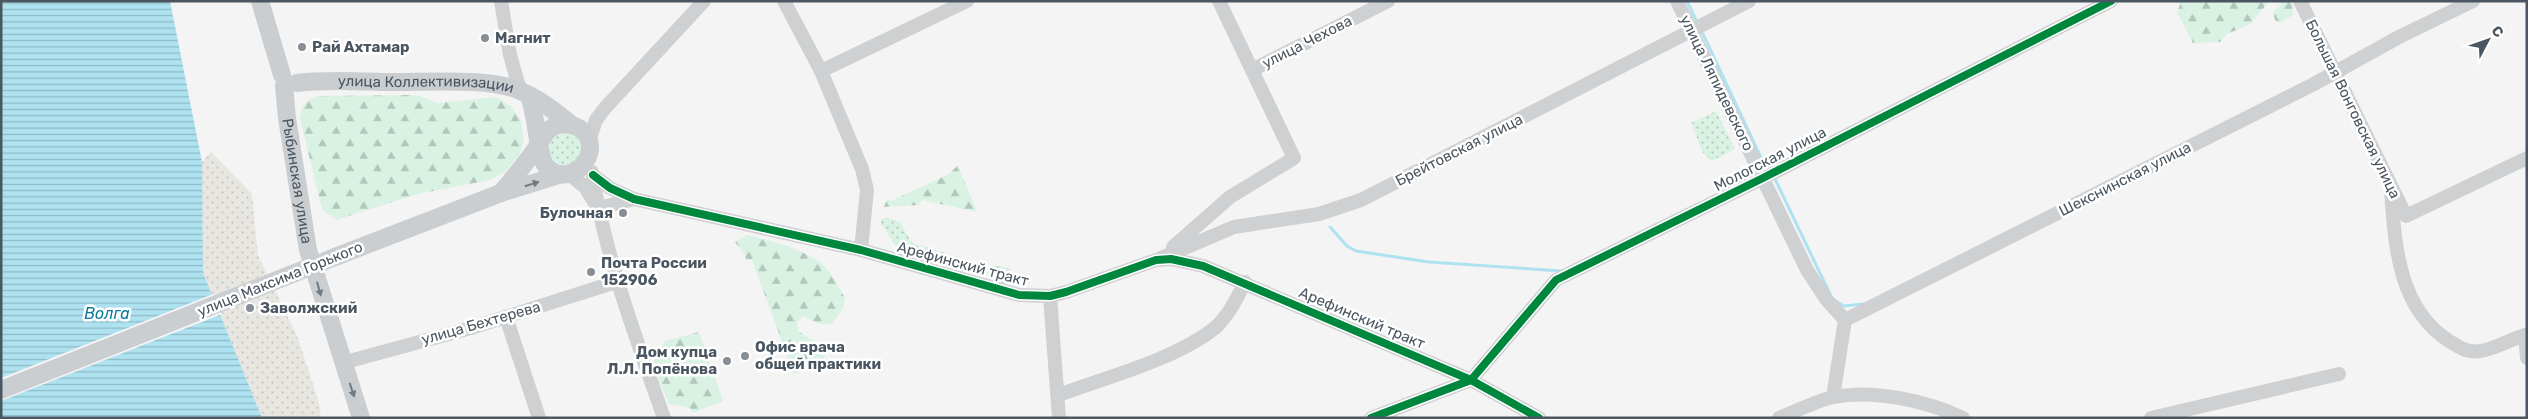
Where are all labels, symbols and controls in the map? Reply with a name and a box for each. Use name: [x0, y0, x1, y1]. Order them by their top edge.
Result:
street label: улица Чехова: [1259, 12, 1355, 72]
street label: улица Ляпидевского: [1676, 12, 1758, 154]
north arrow: [2463, 15, 2513, 65]
street label: Большая Вонговская улица: [2302, 17, 2404, 201]
text: С: [2488, 23, 2507, 41]
place label: Магнит: [495, 29, 551, 47]
marker: Магнит: [479, 32, 491, 44]
place label: Рай Ахтамар: [312, 38, 410, 56]
marker: Рай Ахтамар: [296, 41, 308, 53]
street label: улица Коллективизации: [338, 72, 516, 97]
street label: Брейтовская улица: [1392, 110, 1526, 190]
street label: Рыбинская улица: [278, 117, 316, 245]
street label: Мологская улица: [1711, 123, 1829, 195]
street label: Шекснинская улица: [2056, 138, 2194, 220]
one-way arrow: [524, 179, 539, 187]
place label: Булочная: [540, 204, 613, 222]
marker: Булочная: [617, 207, 629, 219]
street label: улица Максима Горького: [195, 238, 365, 320]
street label: Арефинский тракт: [895, 238, 1031, 290]
place label: Почта России 152906: [601, 254, 707, 289]
marker: Почта России 152906: [585, 266, 597, 278]
one-way arrow: [315, 281, 323, 296]
street label: Арефинский тракт: [1296, 283, 1428, 353]
street label: улица Бехтерева: [419, 297, 543, 349]
place label: Заволжский: [260, 299, 357, 317]
marker: Заволжский: [244, 302, 256, 314]
water label: Волга: [84, 304, 130, 323]
place label: Офис врача общей практики: [755, 338, 881, 373]
place label: Дом купца Л.Л. Попёнова: [607, 343, 717, 378]
marker: Офис врача общей практики: [739, 350, 751, 362]
marker: Дом купца Л.Л. Попёнова: [721, 355, 733, 367]
one-way arrow: [348, 383, 356, 398]

